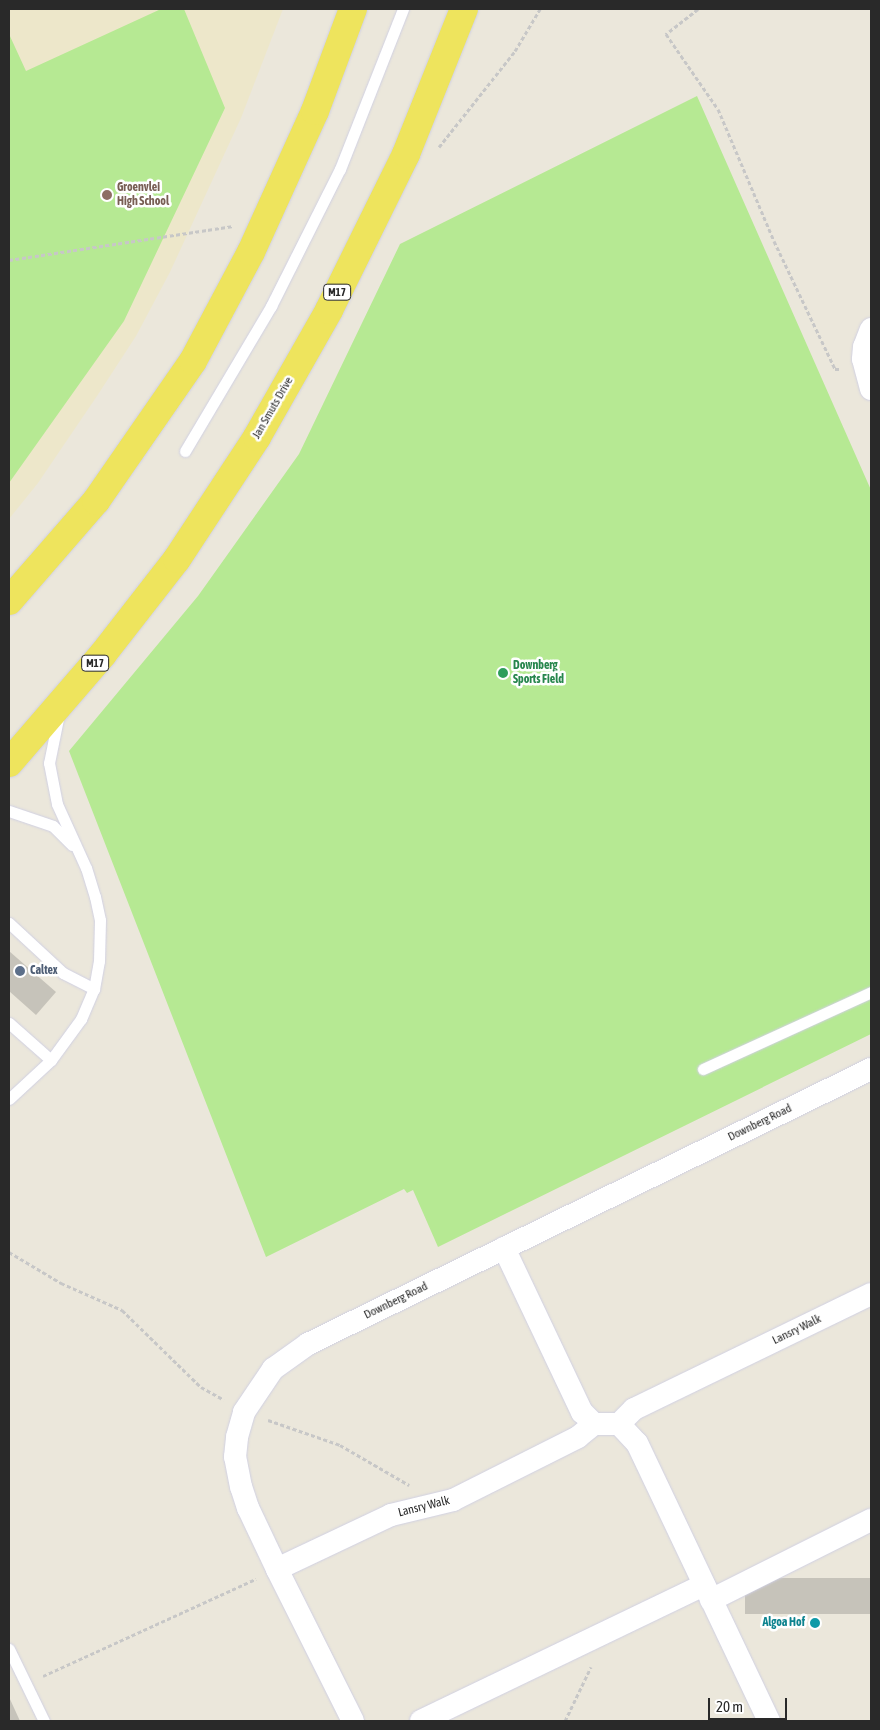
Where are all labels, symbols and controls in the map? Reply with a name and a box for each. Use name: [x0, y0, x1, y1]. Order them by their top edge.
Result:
place label: Groenvlei High School: [117, 181, 169, 209]
marker: Groenvlei High School: [101, 189, 113, 201]
road number: M17: [322, 284, 352, 300]
street label: Jan Smuts Drive: [250, 375, 296, 441]
road number: M17: [80, 654, 110, 671]
place label: Downberg Sports Field: [513, 659, 564, 687]
marker: Downberg Sports Field: [497, 667, 509, 679]
place label: Caltex: [30, 964, 58, 978]
marker: Caltex: [14, 965, 26, 977]
street label: Downberg Road: [726, 1101, 794, 1145]
street label: Downberg Road: [362, 1279, 430, 1323]
street label: Lansry Walk: [770, 1312, 824, 1348]
street label: Lansry Walk: [397, 1494, 451, 1520]
place label: Algoa Hof: [762, 1616, 805, 1630]
marker: Algoa Hof: [809, 1617, 821, 1629]
scale bar: [710, 1688, 789, 1720]
text: 20 m: [716, 1698, 743, 1715]

